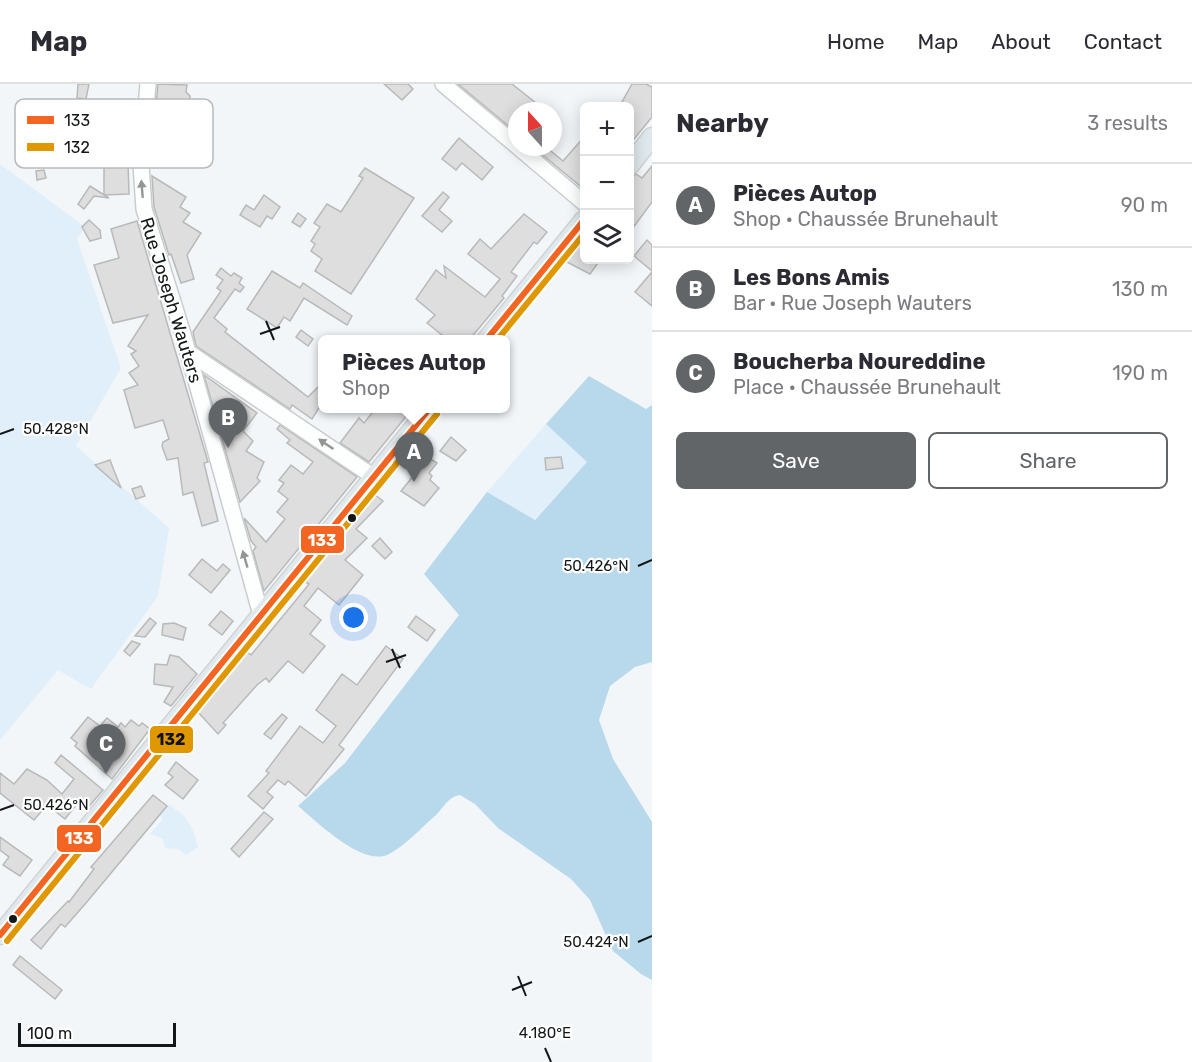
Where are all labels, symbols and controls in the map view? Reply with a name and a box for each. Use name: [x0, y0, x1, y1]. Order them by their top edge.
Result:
text: Map: [30, 25, 87, 58]
text: Home: [827, 29, 884, 54]
text: Map: [917, 29, 958, 54]
text: About: [991, 29, 1051, 54]
text: Contact: [1084, 29, 1162, 54]
legend: [15, 99, 213, 168]
north arrow: [508, 102, 562, 156]
map controls: [580, 102, 634, 264]
button: +: [580, 102, 634, 156]
text: Nearby: [676, 108, 769, 139]
text: 133: [64, 111, 90, 130]
text: 3 results: [1087, 111, 1168, 135]
text: 132: [64, 138, 90, 157]
button: −: [580, 156, 634, 210]
one-way arrow: [137, 180, 147, 199]
text: Pièces Autop: [733, 180, 877, 207]
text: A: [688, 193, 703, 217]
text: 90 m: [1121, 193, 1168, 217]
text: Shop · Chaussée Brunehault: [733, 207, 998, 231]
button: layers: [580, 210, 634, 264]
street label: Rue Joseph Wauters: [135, 215, 207, 385]
text: Les Bons Amis: [733, 264, 890, 291]
text: B: [688, 277, 703, 301]
text: 130 m: [1112, 277, 1168, 301]
text: Bar · Rue Joseph Wauters: [733, 291, 972, 315]
popup: [318, 335, 510, 413]
text: Boucherba Noureddine: [733, 348, 986, 375]
text: Pièces Autop: [342, 349, 486, 376]
text: C: [688, 361, 703, 385]
text: 190 m: [1112, 361, 1168, 385]
text: Place · Chaussée Brunehault: [733, 375, 1001, 399]
text: Shop: [342, 376, 390, 400]
pin: B: [208, 398, 248, 448]
text: 50.428°N: [23, 420, 89, 438]
pin: A: [394, 432, 434, 482]
button: Save: [676, 432, 916, 489]
button: Share: [928, 432, 1168, 489]
one-way arrow: [318, 439, 334, 450]
unlabelled marker: [346, 512, 358, 524]
line badge: 133: [300, 525, 345, 554]
text: 133: [307, 531, 337, 550]
one-way arrow: [240, 550, 249, 568]
text: 50.426°N: [563, 557, 629, 575]
your location: [339, 603, 368, 632]
pin: C: [86, 724, 126, 774]
line badge: 132: [149, 725, 194, 754]
text: 132: [157, 730, 185, 749]
text: 50.426°N: [23, 796, 89, 814]
line badge: 133: [56, 824, 102, 853]
text: 133: [64, 829, 94, 848]
unlabelled marker: [7, 913, 19, 925]
text: 50.424°N: [563, 933, 629, 951]
scale bar: [18, 1020, 176, 1048]
text: 100 m: [27, 1024, 72, 1043]
text: 4.180°E: [519, 1024, 571, 1042]

